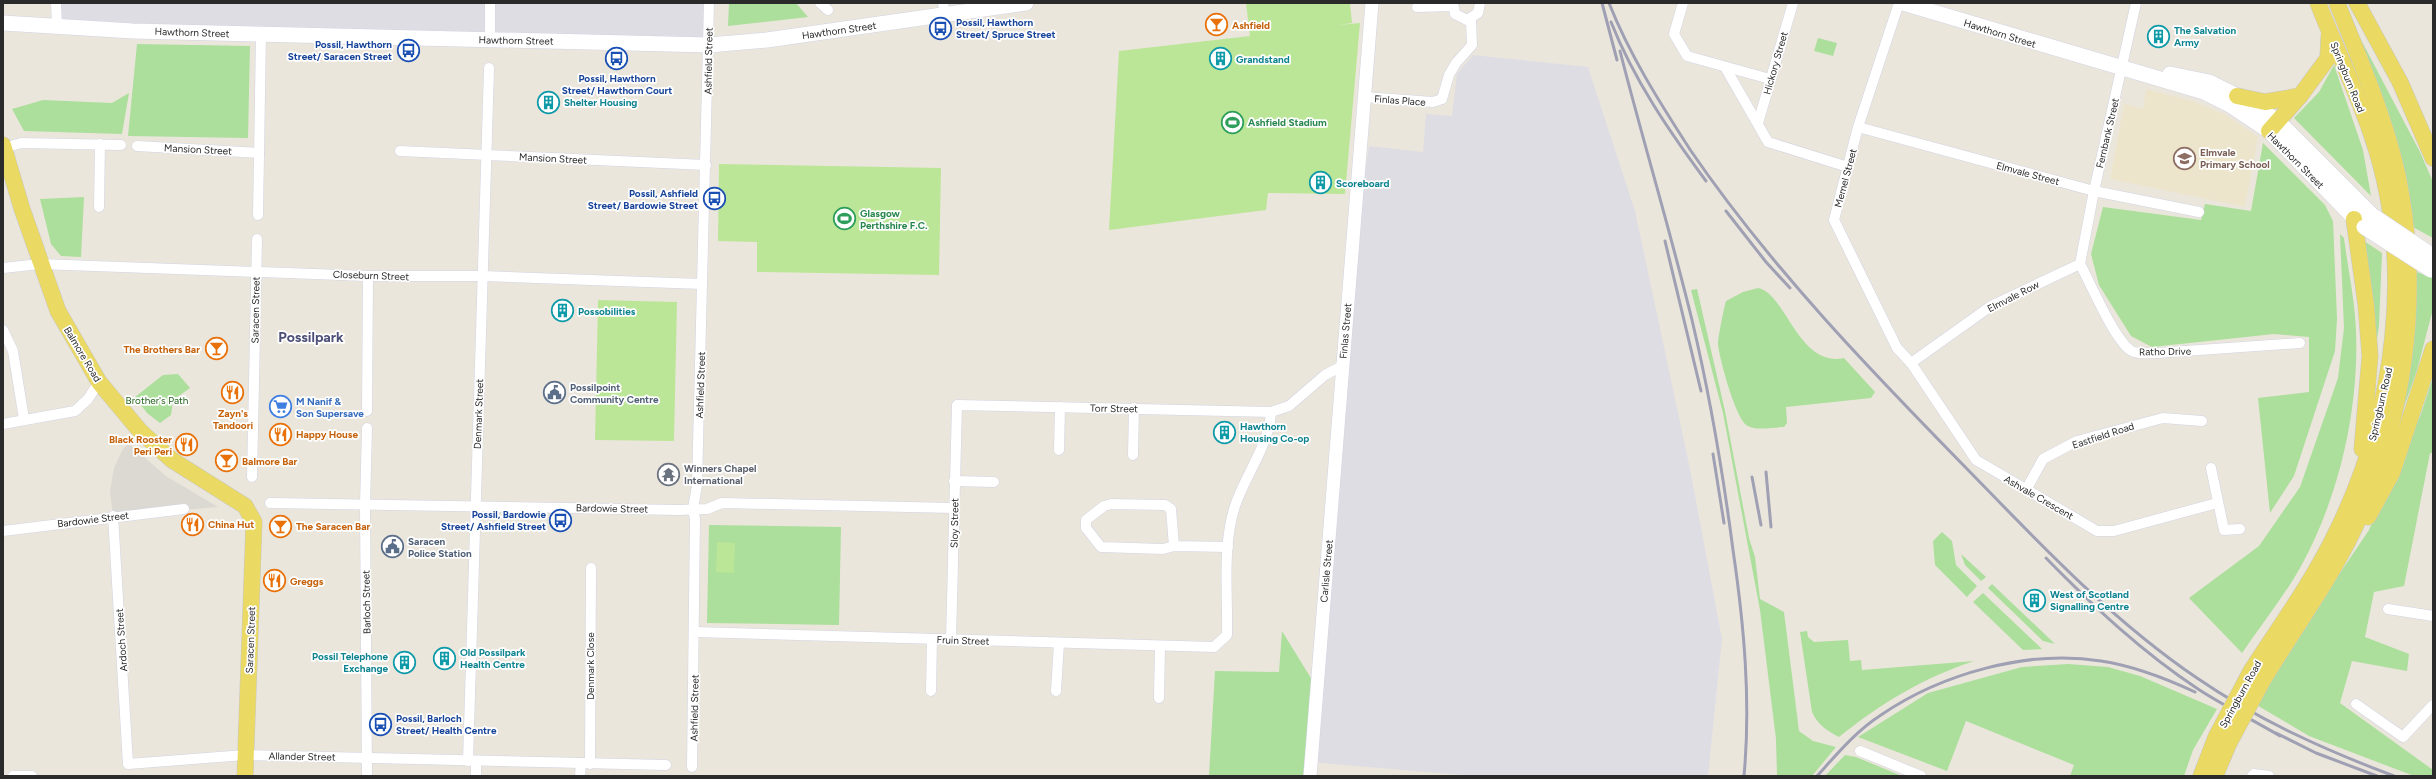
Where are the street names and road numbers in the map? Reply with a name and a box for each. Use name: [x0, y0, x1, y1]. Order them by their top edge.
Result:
street label: Hawthorn Street: [1962, 16, 2038, 51]
street label: Hawthorn Street: [801, 19, 877, 42]
street label: Hawthorn Street: [154, 25, 230, 40]
street label: Ashfield Street: [701, 27, 716, 95]
street label: Hickory Street: [1760, 30, 1791, 96]
street label: Hawthorn Street: [478, 33, 554, 48]
street label: Springburn Road: [2327, 40, 2368, 115]
street label: Finlas Place: [1374, 92, 1427, 109]
street label: Fernbank Street: [2093, 97, 2122, 169]
street label: Hawthorn Street: [2265, 129, 2327, 192]
street label: Mansion Street: [164, 141, 232, 158]
street label: Memel Street: [1831, 147, 1860, 209]
street label: Mansion Street: [519, 150, 587, 167]
street label: Elmvale Street: [1995, 159, 2061, 188]
street label: Closeburn Street: [333, 268, 410, 283]
street label: Saracen Street: [248, 276, 263, 343]
street label: Elmvale Row: [1985, 278, 2042, 315]
street label: Finlas Street: [1337, 302, 1354, 359]
street label: Balmore Road: [61, 324, 104, 384]
street label: Ratho Drive: [2139, 345, 2192, 358]
street label: Ashfield Street: [693, 351, 708, 419]
street label: Springburn Road: [2366, 366, 2395, 442]
street label: Denmark Street: [471, 378, 486, 449]
street label: Torr Street: [1090, 402, 1138, 415]
street label: Eastfield Road: [2070, 419, 2136, 452]
street label: Ashvale Crescent: [2002, 472, 2076, 523]
street label: Sloy Street: [948, 498, 961, 548]
street label: Bardowie Street: [576, 501, 648, 516]
street label: Bardowie Street: [56, 509, 130, 530]
street label: Carlisle Street: [1317, 539, 1336, 603]
street label: Barloch Street: [359, 570, 374, 634]
street label: Saracen Street: [243, 606, 258, 674]
street label: Ardoch Street: [113, 608, 130, 672]
street label: Denmark Close: [584, 632, 597, 700]
street label: Fruin Street: [936, 633, 990, 648]
street label: Springburn Road: [2217, 658, 2264, 730]
street label: Ashfield Street: [687, 674, 702, 742]
street label: Allander Street: [268, 749, 336, 764]

